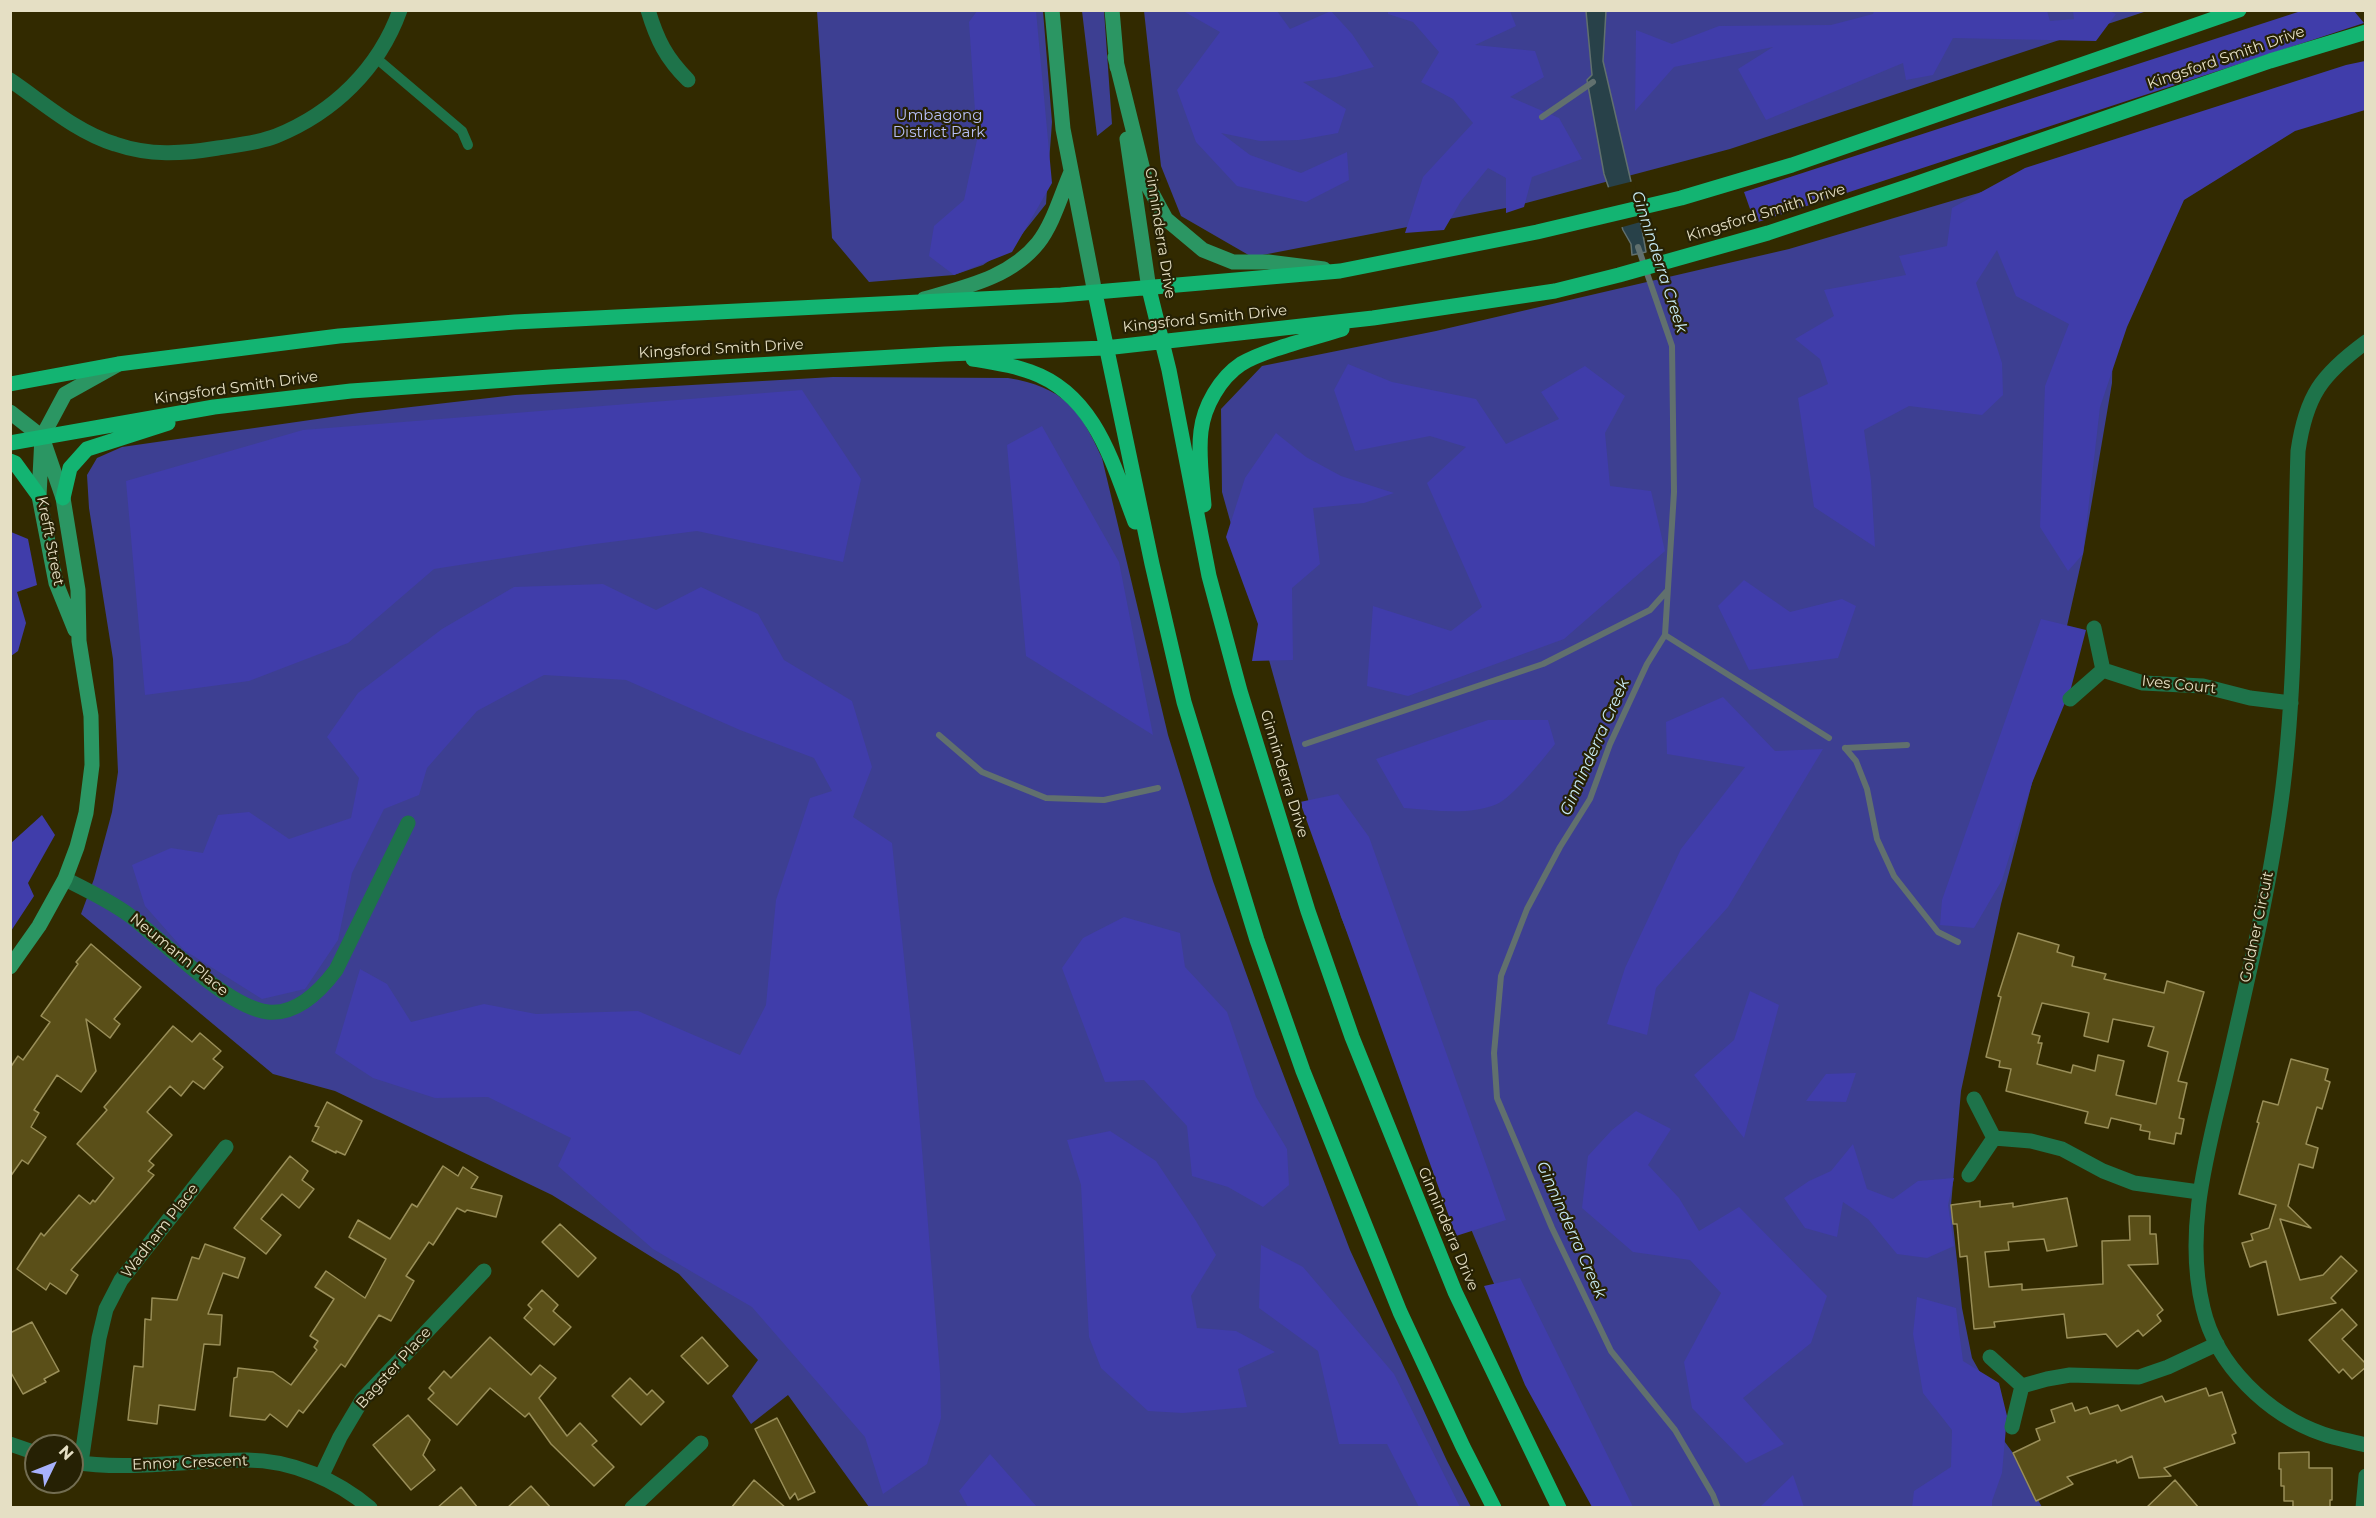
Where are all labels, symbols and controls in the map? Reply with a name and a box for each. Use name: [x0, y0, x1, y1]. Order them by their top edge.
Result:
street label: Kingsford Smith Drive: [2145, 23, 2307, 93]
park label: Umbagong District Park: [893, 107, 985, 142]
street label: Ginninderra Drive: [1141, 166, 1179, 300]
street label: Kingsford Smith Drive: [1684, 180, 1848, 246]
water label: Ginninderra Creek: [1627, 189, 1691, 335]
street label: Kingsford Smith Drive: [1122, 301, 1288, 337]
street label: Kingsford Smith Drive: [638, 336, 804, 362]
street label: Kingsford Smith Drive: [153, 368, 319, 408]
street label: Krefft Street: [32, 495, 68, 587]
street label: Ives Court: [2141, 672, 2217, 698]
water label: Ginninderra Creek: [1556, 675, 1634, 819]
street label: Ginninderra Drive: [1256, 708, 1312, 840]
street label: Goldner Circuit: [2236, 870, 2278, 984]
street label: Neumann Place: [126, 910, 232, 1000]
water label: Ginninderra Creek: [1532, 1158, 1610, 1302]
street label: Ginninderra Drive: [1414, 1164, 1482, 1294]
street label: Wadham Place: [118, 1180, 202, 1282]
street label: Bagster Place: [353, 1323, 435, 1413]
north arrow: [24, 1434, 84, 1494]
text: N: [55, 1442, 77, 1464]
street label: Ennor Crescent: [132, 1452, 248, 1474]

